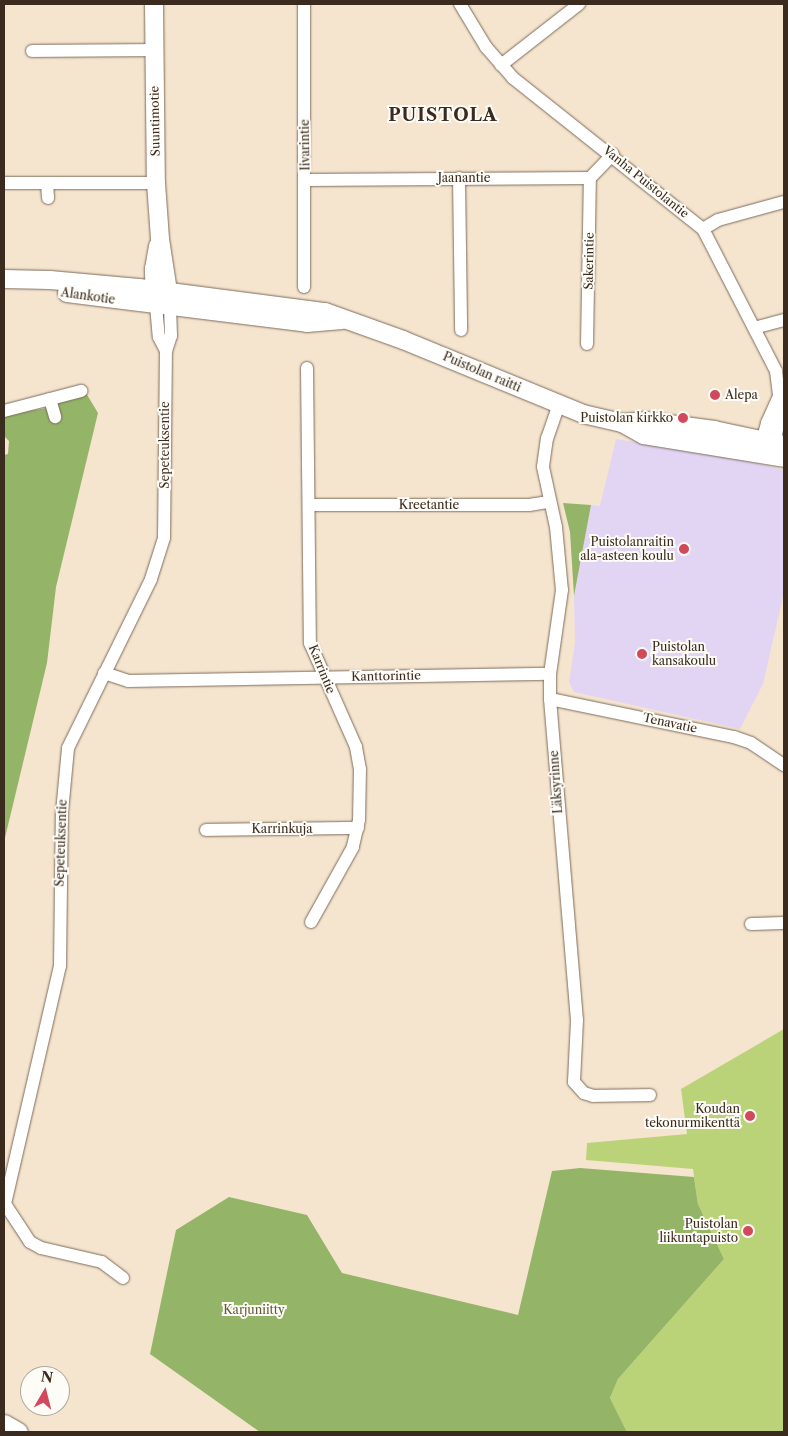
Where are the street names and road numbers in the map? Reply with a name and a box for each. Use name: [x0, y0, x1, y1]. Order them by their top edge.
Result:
street label: Suuntimotie: [147, 86, 163, 156]
street label: Iivarintie: [297, 119, 313, 171]
street label: Vanha Puistolantie: [600, 143, 692, 221]
street label: Jaanantie: [438, 171, 490, 185]
street label: Sakerintie: [581, 232, 597, 290]
street label: Alankotie: [60, 285, 116, 307]
street label: Puistolan raitti: [441, 349, 523, 395]
street label: Sepeteuksentie: [158, 401, 172, 489]
street label: Kreetantie: [399, 498, 459, 512]
street label: Karrintie: [306, 642, 338, 696]
street label: Kanttorintie: [351, 668, 421, 684]
street label: Tenavatie: [642, 710, 698, 736]
street label: Läksyrinne: [547, 750, 565, 814]
street label: Sepeteuksentie: [52, 799, 70, 887]
street label: Karrinkuja: [251, 822, 313, 836]

